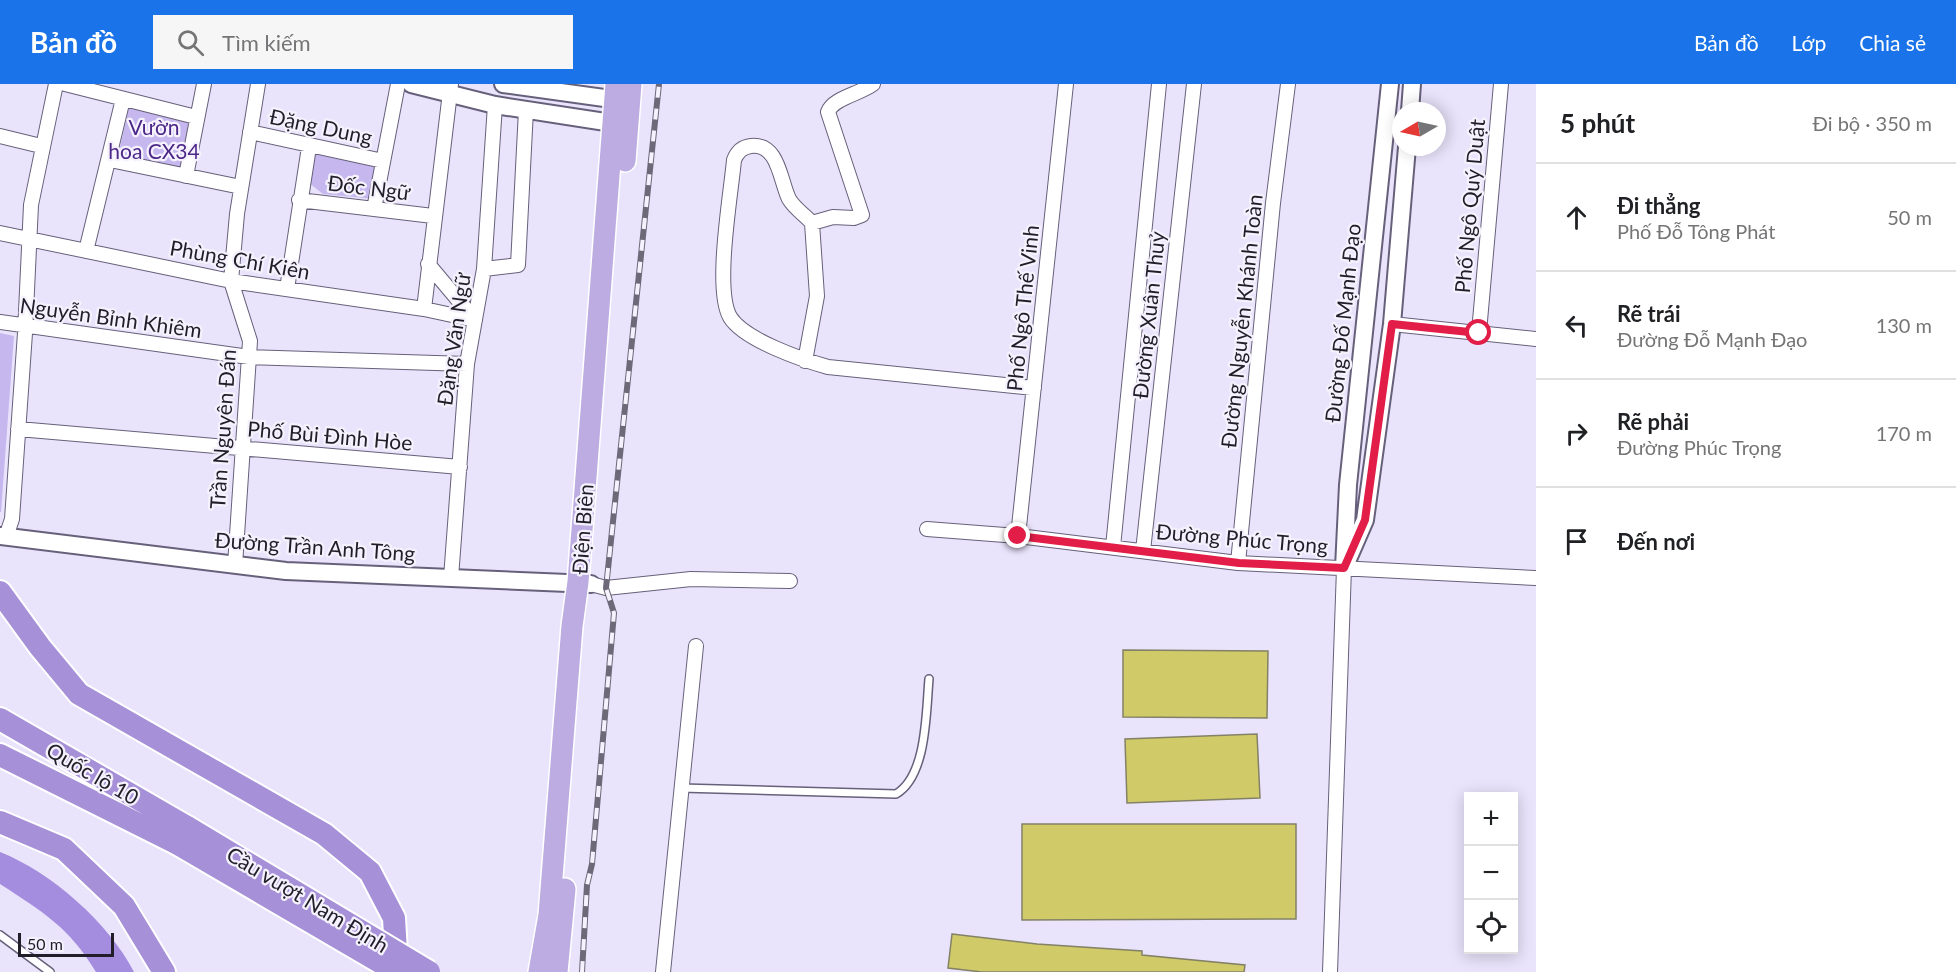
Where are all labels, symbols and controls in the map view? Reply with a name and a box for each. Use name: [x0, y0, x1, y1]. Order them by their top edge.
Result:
search box: [153, 15, 573, 69]
text: Bản đồ: [30, 25, 117, 59]
icon: search: [174, 26, 207, 59]
text: Tìm kiếm: [222, 29, 311, 56]
text: Bản đồ: [1694, 30, 1759, 55]
text: Lớp: [1792, 30, 1826, 55]
text: Chia sẻ: [1859, 30, 1926, 55]
north arrow: [1392, 102, 1446, 156]
street label: Đặng Dung: [267, 103, 375, 149]
text: 5 phút: [1560, 107, 1635, 139]
text: Đi bộ · 350 m: [1813, 111, 1932, 135]
park label: Vườn hoa CX34: [108, 114, 200, 163]
street label: Phố Ngô Quý Duật: [1449, 117, 1489, 294]
street label: Đốc Ngữ: [326, 170, 413, 205]
text: Đi thẳng: [1617, 192, 1700, 219]
street label: Đường Nguyễn Khánh Toàn: [1215, 193, 1267, 449]
icon: ahead: [1560, 201, 1593, 234]
text: 50 m: [1887, 205, 1932, 229]
text: Phố Đỗ Tông Phát: [1617, 219, 1775, 243]
street label: Đường Đố Mạnh Đạo: [1319, 222, 1365, 424]
street label: Phố Ngô Thế Vinh: [1001, 224, 1043, 392]
street label: Đường Xuân Thuỷ: [1127, 230, 1169, 400]
street label: Phùng Chí Kiên: [168, 234, 312, 284]
street label: Đặng Văn Ngữ: [431, 270, 475, 407]
street label: Nguyễn Bỉnh Khiêm: [19, 292, 203, 342]
text: Rẽ trái: [1617, 300, 1681, 327]
icon: left: [1560, 309, 1593, 342]
text: 130 m: [1876, 313, 1932, 337]
route start: [1465, 319, 1491, 345]
text: Đường Đỗ Mạnh Đạo: [1617, 327, 1807, 351]
street label: Trần Nguyên Đán: [204, 348, 240, 510]
text: Rẽ phải: [1617, 408, 1689, 435]
street label: Phố Bùi Đình Hòe: [246, 415, 414, 455]
icon: right: [1560, 417, 1593, 450]
text: 170 m: [1876, 421, 1932, 445]
text: Đường Phúc Trọng: [1617, 435, 1781, 459]
street label: Điện Biên: [566, 483, 598, 575]
street label: Đường Phúc Trọng: [1155, 518, 1329, 558]
route end: [1004, 522, 1030, 548]
icon: arrive: [1560, 525, 1593, 558]
street label: Đường Trần Anh Tông: [214, 527, 416, 565]
text: Đến nơi: [1617, 528, 1695, 555]
street label: Quốc lộ 10: [42, 737, 144, 809]
map controls: [1464, 792, 1518, 954]
button: +: [1464, 792, 1518, 846]
street label: Cầu vượt Nam Định: [223, 841, 393, 957]
button: −: [1464, 846, 1518, 900]
button: locate: [1464, 900, 1518, 954]
scale bar: [18, 930, 114, 958]
text: 50 m: [27, 934, 63, 953]

